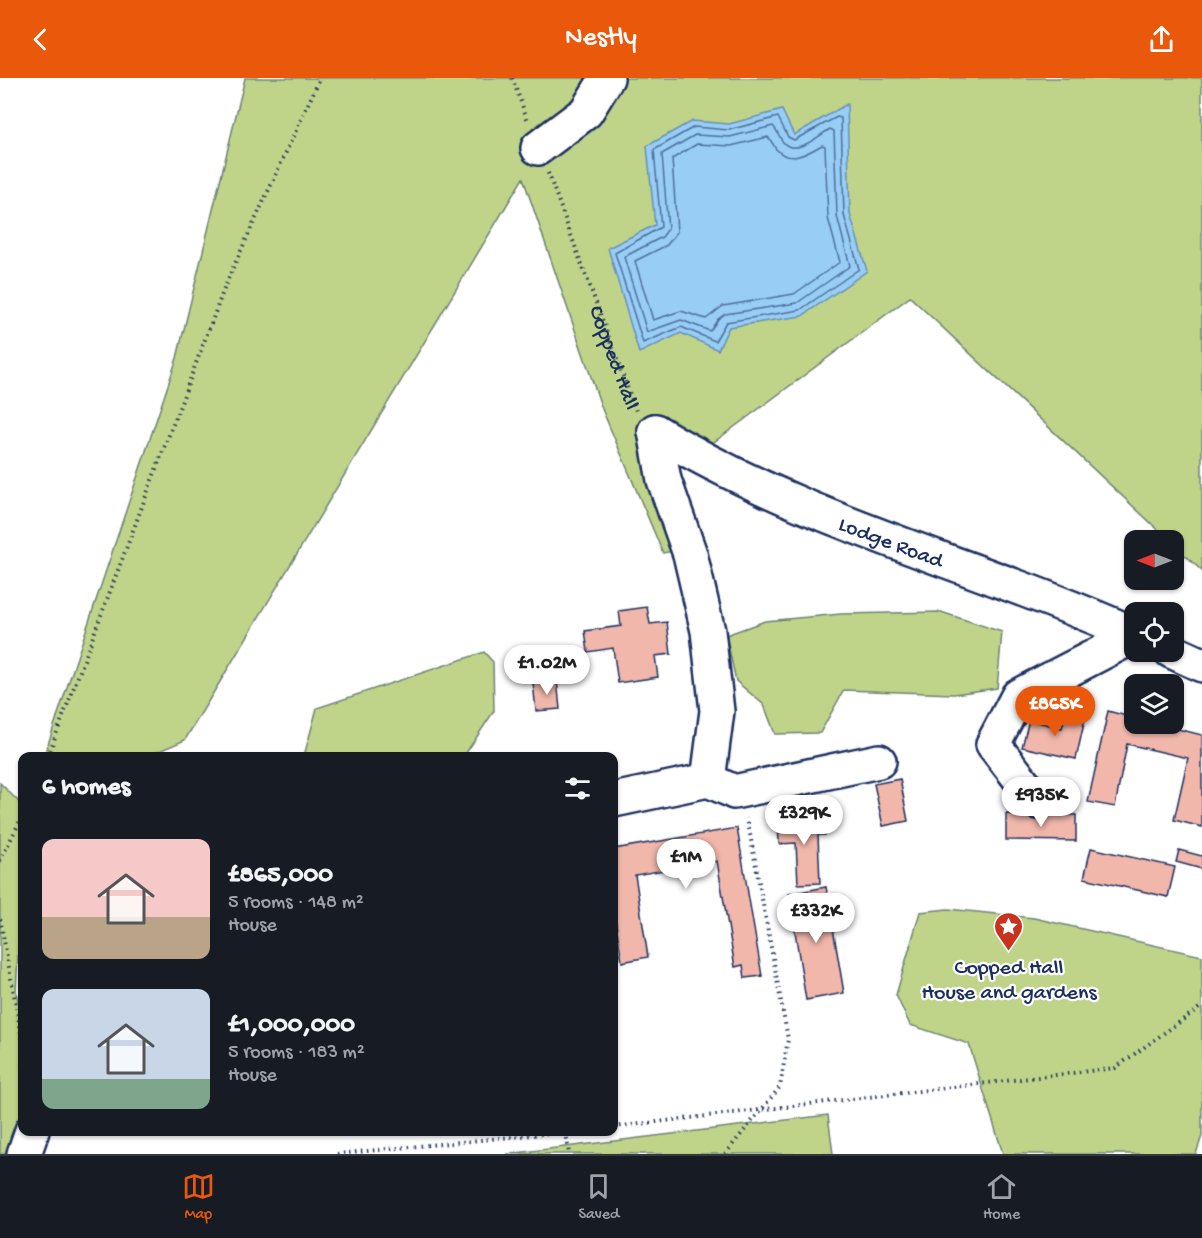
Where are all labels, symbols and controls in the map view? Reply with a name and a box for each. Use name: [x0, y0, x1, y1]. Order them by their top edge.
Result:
icon: back: [24, 23, 57, 56]
text: Nestly: [565, 23, 637, 55]
icon: share: [1145, 23, 1178, 56]
street label: Copped Hall: [581, 303, 643, 414]
street label: Lodge Road: [834, 512, 948, 576]
north arrow: [1124, 530, 1184, 590]
map controls: [1124, 530, 1184, 734]
button: locate: [1124, 602, 1184, 662]
pin: £1.02M: [498, 645, 596, 696]
text: £1.02M: [518, 653, 576, 676]
button: layers: [1124, 674, 1184, 734]
pin: £865K: [1013, 686, 1097, 737]
text: £865K: [1029, 694, 1081, 717]
icon: filters: [561, 772, 594, 805]
text: 6 homes: [42, 773, 130, 804]
pin: £935K: [999, 777, 1083, 828]
text: £935K: [1016, 785, 1066, 808]
pin: £329K: [762, 795, 846, 846]
text: £329K: [779, 803, 829, 826]
pin: £1M: [657, 839, 715, 890]
text: £1M: [671, 847, 701, 870]
text: £865,000: [228, 861, 333, 892]
icon: home: [90, 863, 162, 935]
text: 5 rooms · 148 m²: [228, 892, 364, 915]
pin: £332K: [774, 893, 858, 944]
text: £332K: [791, 901, 841, 924]
place icon: Copped Hall House and gardens: [993, 910, 1025, 952]
text: House: [228, 915, 277, 938]
place label: Copped Hall House and gardens: [921, 956, 1097, 1007]
text: £1,000,000: [228, 1011, 355, 1042]
icon: home: [90, 1013, 162, 1085]
text: 5 rooms · 183 m²: [228, 1042, 365, 1065]
text: House: [228, 1065, 277, 1088]
tab: Map: [182, 1170, 215, 1225]
tab: Saved: [578, 1170, 619, 1225]
tab: Home: [983, 1170, 1020, 1225]

